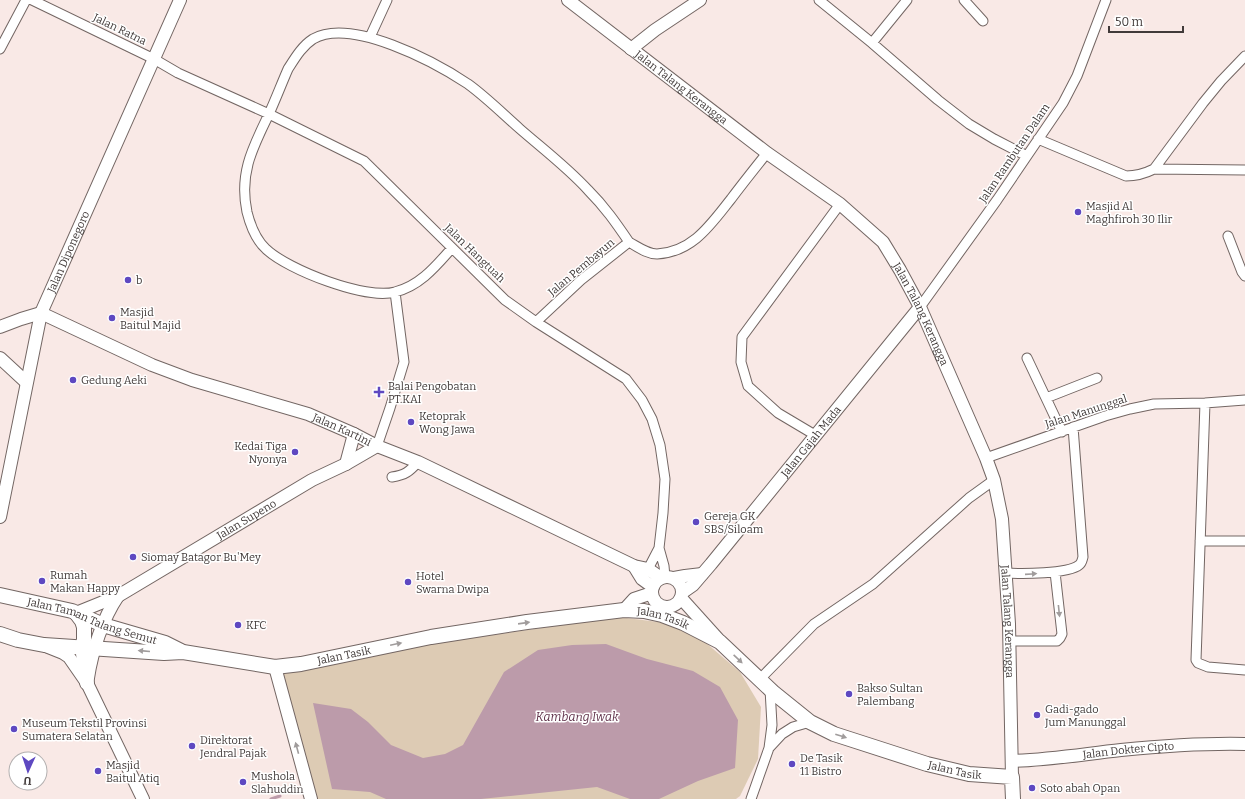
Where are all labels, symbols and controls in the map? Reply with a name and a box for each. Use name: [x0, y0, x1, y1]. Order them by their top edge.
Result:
scale bar: [1109, 8, 1183, 34]
street label: Jalan Ratna: [90, 11, 149, 48]
text: 50 m: [1115, 15, 1144, 29]
street label: Jalan Talang Kerangga: [631, 47, 730, 127]
street label: Jalan Rambutan Dalam: [976, 101, 1053, 206]
place label: Masjid Al Maghfiroh 30 Ilir: [1086, 200, 1173, 226]
marker: Masjid Al Maghfiroh 30 Ilir: [1073, 207, 1083, 217]
street label: Jalan Diponegoro: [44, 209, 92, 296]
street label: Jalan Hangtuah: [441, 221, 508, 286]
street label: Jalan Pembayun: [545, 236, 617, 299]
street label: Jalan Talang Kerangga: [889, 259, 951, 368]
place label: b: [136, 274, 142, 287]
marker: b: [123, 275, 133, 285]
place label: Masjid Baitul Majid: [120, 306, 181, 332]
marker: Masjid Baitul Majid: [107, 313, 117, 323]
place label: Gedung Aeki: [81, 374, 147, 387]
marker: Gedung Aeki: [68, 375, 78, 385]
place label: Balai Pengobatan PT.KAI: [388, 380, 476, 406]
marker: Balai Pengobatan PT.KAI: [373, 386, 385, 398]
street label: Jalan Manunggal: [1043, 392, 1129, 431]
street label: Jalan Gajah Mada: [778, 403, 844, 481]
street label: Jalan Kartini: [310, 410, 374, 449]
place label: Ketoprak Wong Jawa: [419, 410, 475, 436]
marker: Ketoprak Wong Jawa: [406, 417, 416, 427]
place label: Kedai Tiga Nyonya: [234, 440, 287, 466]
marker: Kedai Tiga Nyonya: [290, 447, 300, 457]
street label: Jalan Supeno: [214, 497, 279, 543]
place label: Gereja GK SBS/Siloam: [704, 510, 764, 536]
marker: Gereja GK SBS/Siloam: [691, 517, 701, 527]
place label: Siomay Batagor Bu'Mey: [141, 551, 261, 564]
marker: Siomay Batagor Bu'Mey: [128, 552, 138, 562]
street label: Jalan Talang Kerangga: [998, 564, 1016, 678]
place label: Rumah Makan Happy: [50, 569, 120, 595]
place label: Hotel Swarna Dwipa: [416, 570, 489, 596]
one-way arrow: [1025, 570, 1037, 577]
marker: Rumah Makan Happy: [37, 576, 47, 586]
marker: Hotel Swarna Dwipa: [403, 577, 413, 587]
street label: Jalan Taman Talang Semut: [25, 595, 158, 647]
street label: Jalan Tasik: [636, 605, 692, 632]
one-way arrow: [1056, 605, 1063, 617]
place label: KFC: [246, 619, 266, 632]
marker: KFC: [233, 620, 243, 630]
one-way arrow: [518, 620, 530, 626]
one-way arrow: [390, 641, 402, 647]
street label: Jalan Tasik: [315, 644, 373, 668]
one-way arrow: [138, 648, 150, 655]
one-way arrow: [733, 654, 744, 663]
place label: Bakso Sultan Palembang: [857, 682, 923, 708]
marker: Bakso Sultan Palembang: [844, 689, 854, 699]
place label: Gadi-gado Jum Manunggal: [1044, 703, 1126, 729]
water label: Kambang Iwak: [536, 710, 619, 724]
marker: Gadi-gado Jum Manunggal: [1032, 710, 1042, 720]
place label: Museum Tekstil Provinsi Sumatera Selatan: [22, 717, 147, 743]
marker: Museum Tekstil Provinsi Sumatera Selatan: [9, 724, 19, 734]
place label: Direktorat Jendral Pajak: [199, 734, 267, 760]
one-way arrow: [835, 734, 847, 740]
street label: Jalan Dokter Cipto: [1081, 740, 1174, 762]
marker: Direktorat Jendral Pajak: [187, 741, 197, 751]
one-way arrow: [293, 742, 299, 754]
north arrow: [8, 751, 48, 791]
place label: De Tasik 11 Bistro: [800, 752, 843, 778]
street label: Jalan Tasik: [926, 758, 983, 782]
place label: Masjid Baitul Atiq: [106, 759, 160, 785]
marker: De Tasik 11 Bistro: [787, 759, 797, 769]
marker: Masjid Baitul Atiq: [93, 766, 103, 776]
place label: Mushola Slahuddin: [251, 770, 304, 796]
text: U: [23, 774, 32, 787]
marker: Mushola Slahuddin: [238, 777, 248, 787]
place label: Soto abah Opan: [1040, 782, 1120, 795]
marker: Soto abah Opan: [1027, 783, 1037, 793]

